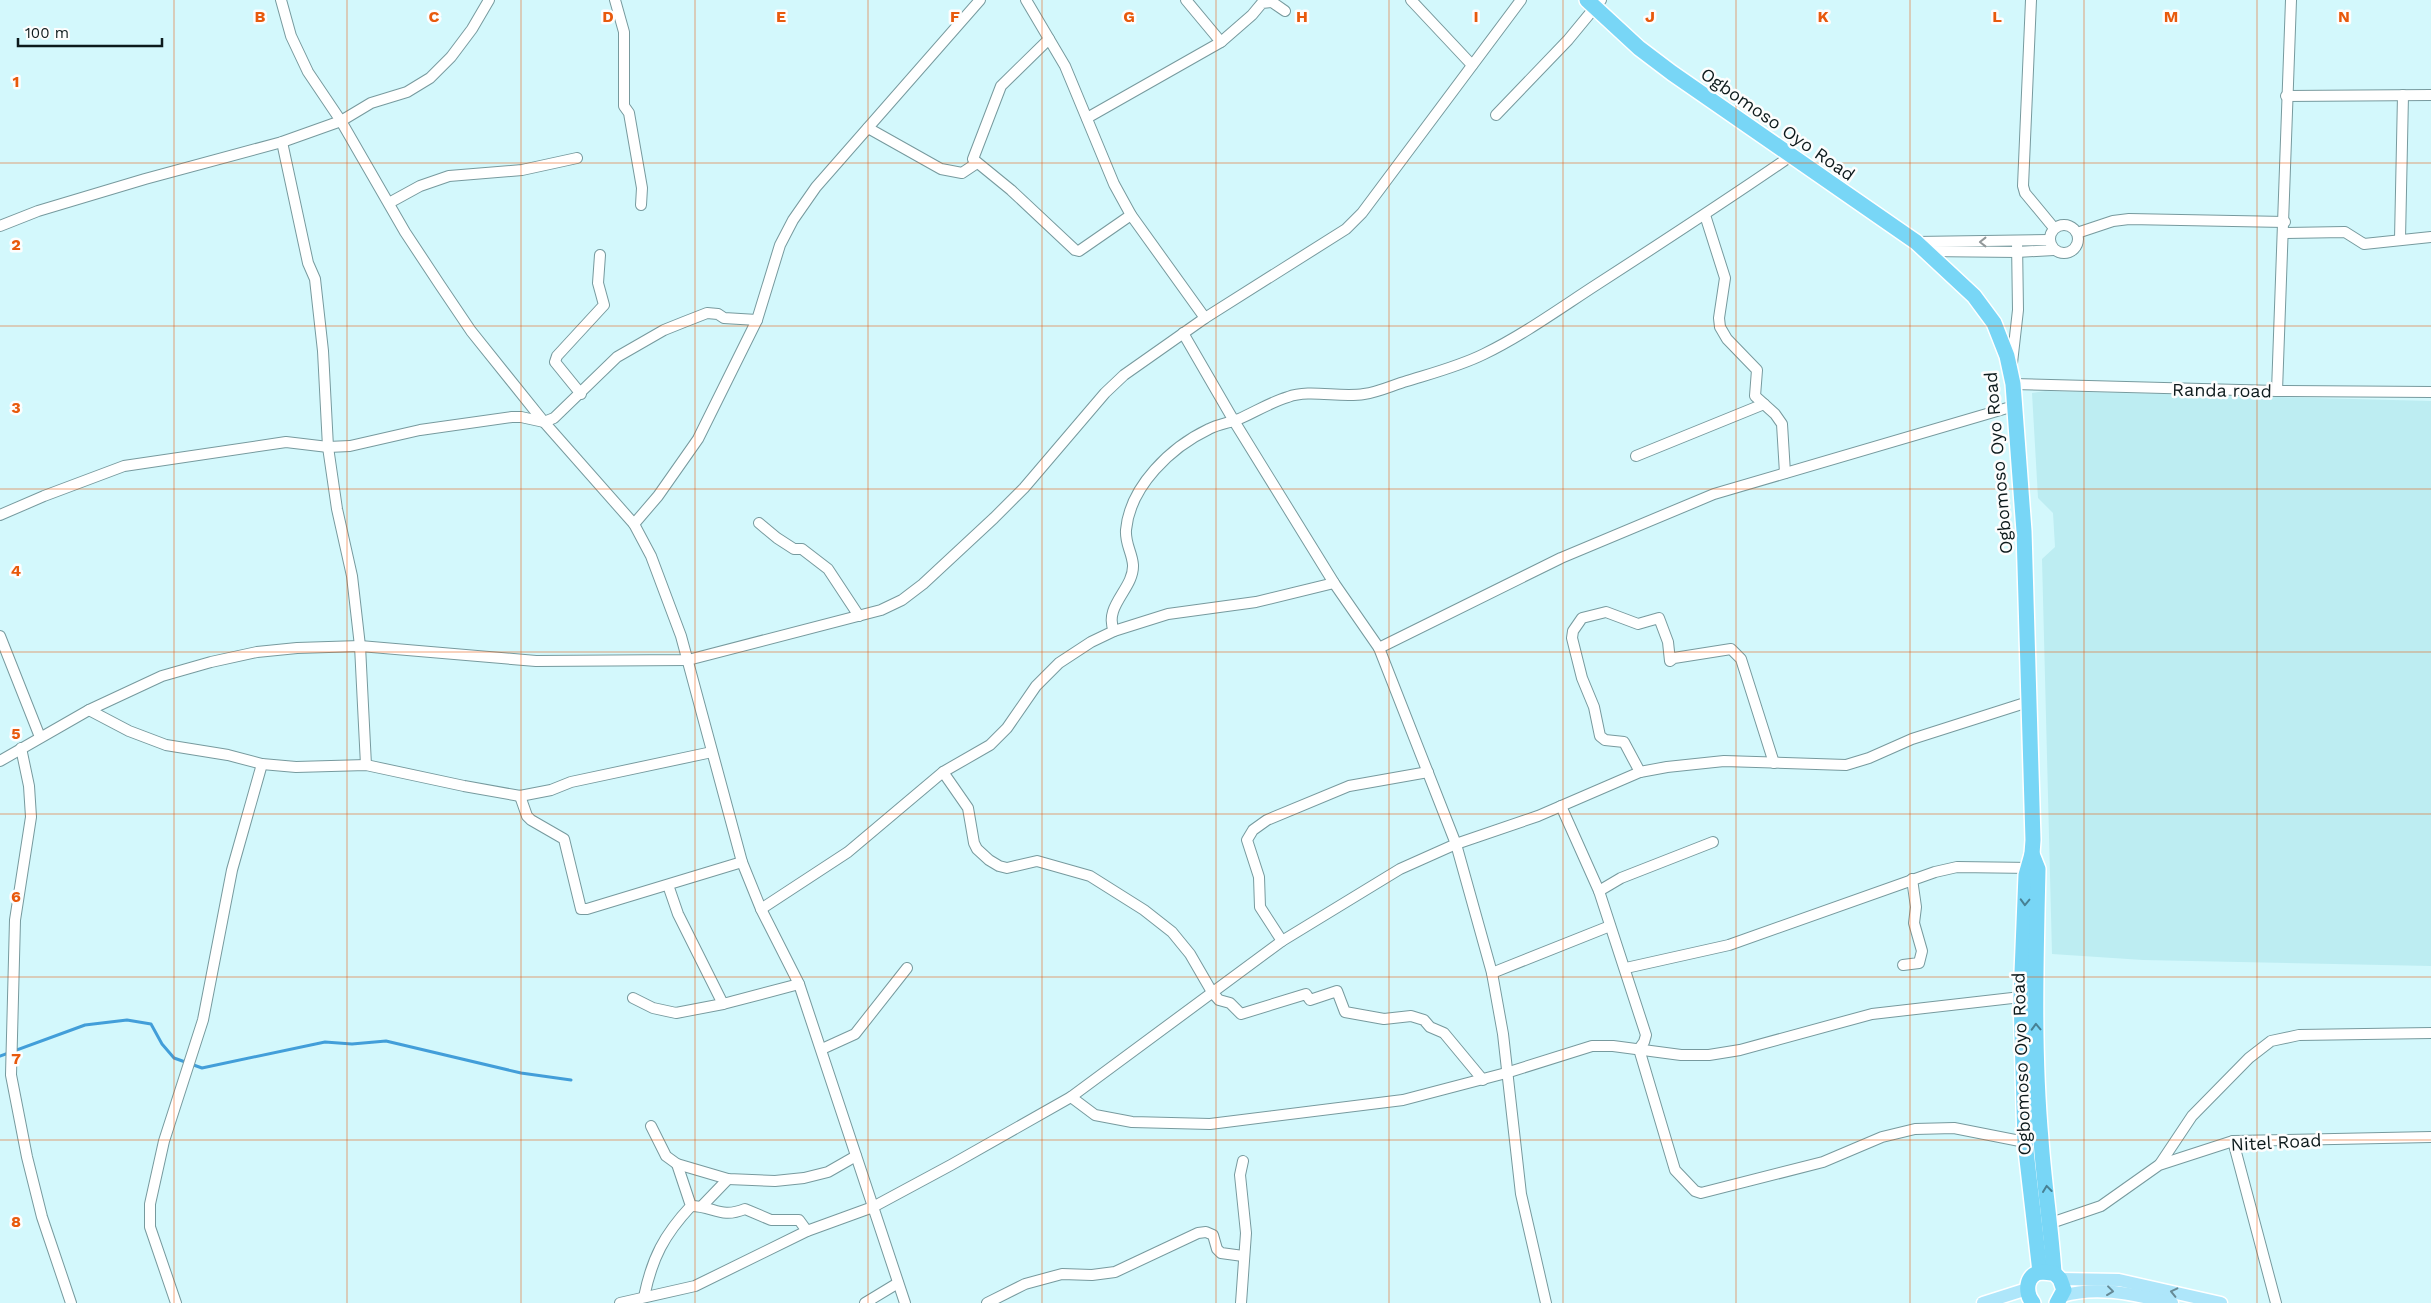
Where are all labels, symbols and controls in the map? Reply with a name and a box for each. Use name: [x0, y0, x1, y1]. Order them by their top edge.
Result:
text: B: [255, 7, 266, 26]
text: C: [429, 7, 440, 26]
text: D: [602, 7, 614, 26]
text: E: [776, 7, 786, 26]
text: F: [950, 7, 960, 26]
text: G: [1123, 7, 1135, 26]
text: H: [1296, 7, 1308, 26]
text: I: [1473, 7, 1479, 26]
text: J: [1645, 7, 1655, 26]
text: K: [1817, 7, 1829, 26]
text: L: [1992, 7, 2002, 26]
text: M: [2164, 7, 2178, 26]
text: N: [2338, 7, 2350, 26]
scale bar: [18, 15, 161, 47]
text: 100 m: [25, 24, 69, 42]
street label: Ogbomoso Oyo Road: [1697, 63, 1859, 185]
text: 1: [13, 72, 19, 91]
text: 2: [11, 235, 21, 254]
one-way arrow: [1979, 237, 1986, 247]
street label: Ogbomoso Oyo Road: [1980, 371, 2016, 555]
street label: Randa road: [2172, 379, 2272, 401]
text: 3: [11, 398, 21, 417]
text: 4: [11, 561, 21, 580]
text: 5: [11, 724, 21, 743]
text: 6: [11, 887, 21, 906]
one-way arrow: [2020, 898, 2030, 906]
street label: Ogbomoso Oyo Road: [2007, 972, 2035, 1156]
one-way arrow: [2031, 1023, 2042, 1031]
text: 7: [11, 1049, 21, 1068]
street label: Nitel Road: [2230, 1129, 2322, 1155]
one-way arrow: [2042, 1185, 2053, 1193]
text: 8: [11, 1212, 21, 1231]
one-way arrow: [2106, 1286, 2115, 1296]
one-way arrow: [2169, 1287, 2178, 1298]

